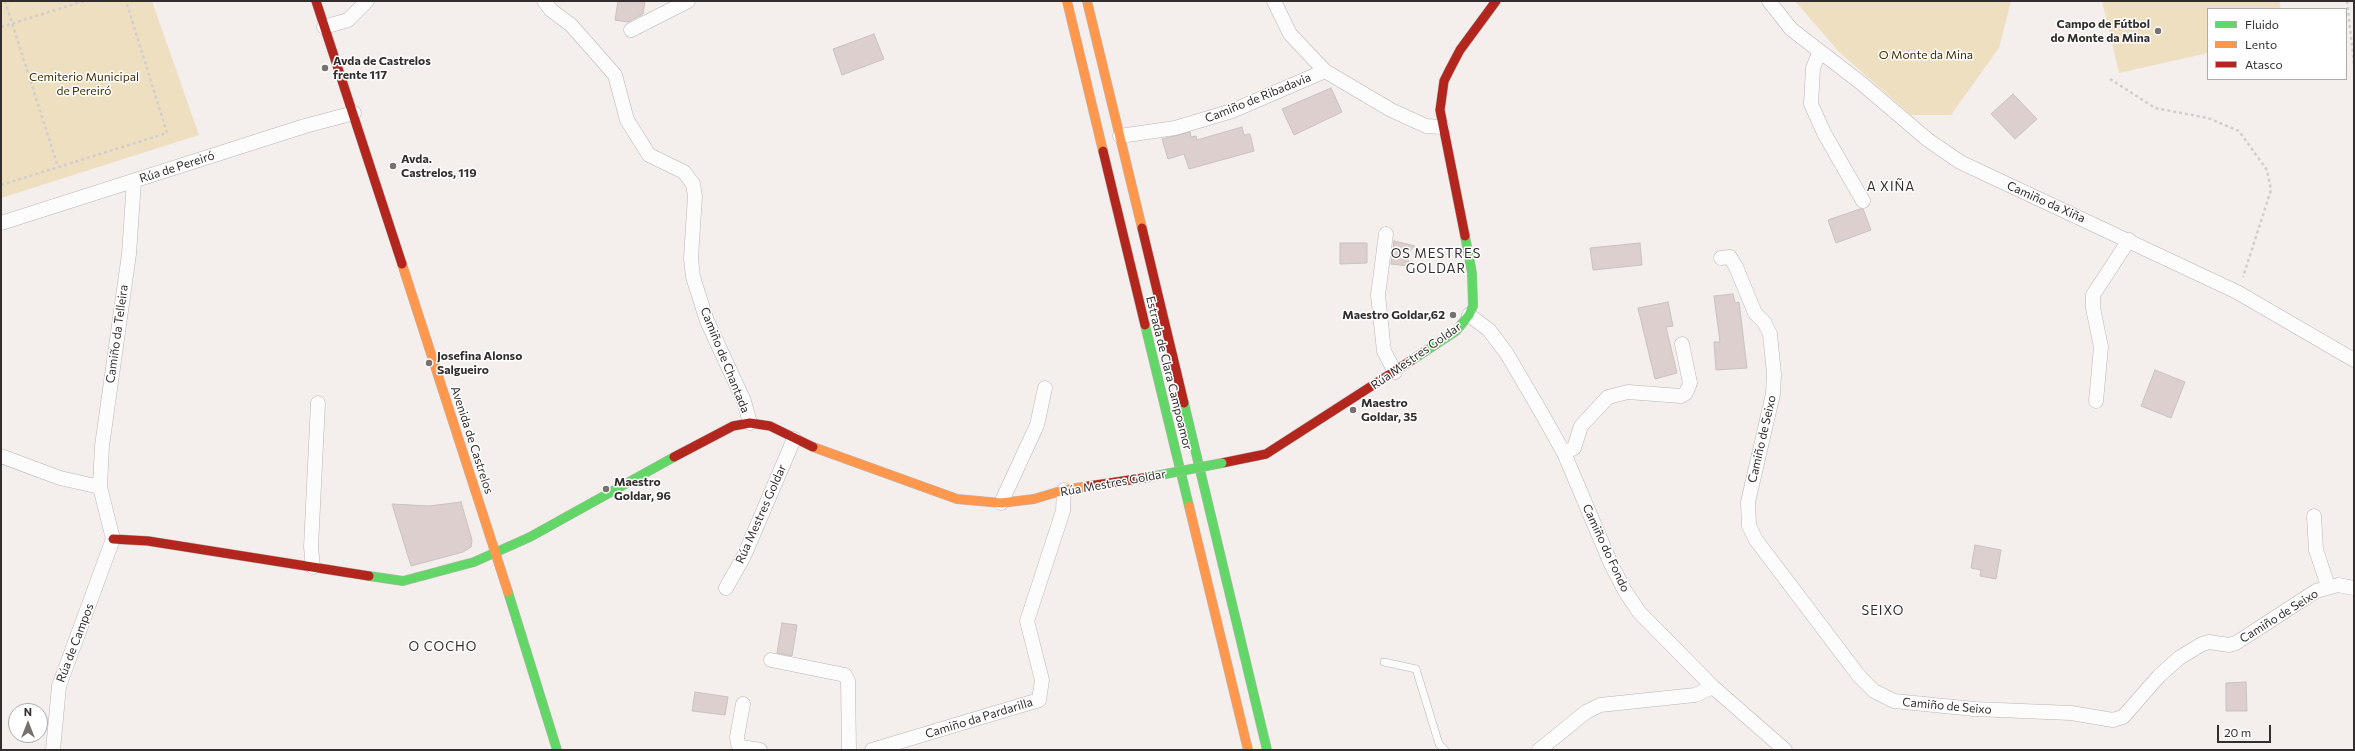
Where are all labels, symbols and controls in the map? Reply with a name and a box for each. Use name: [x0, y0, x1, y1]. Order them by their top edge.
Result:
legend: [2207, 8, 2347, 80]
place label: Campo de Fútbol do Monte da Mina: [2050, 17, 2150, 45]
text: Fluido: [2245, 17, 2279, 31]
marker: Campo de Fútbol do Monte da Mina: [2153, 26, 2163, 36]
text: Lento: [2245, 37, 2277, 51]
park label: O Monte da Mina: [1879, 48, 1973, 62]
place label: Avda de Castrelos frente 117: [333, 54, 431, 82]
text: Atasco: [2245, 57, 2283, 71]
marker: Avda de Castrelos frente 117: [320, 63, 330, 73]
park label: Cemiterio Municipal de Pereiró: [29, 70, 139, 98]
street label: Camiño de Ribadavia: [1203, 70, 1313, 126]
street label: Rúa de Pereiró: [138, 148, 216, 186]
place label: Avda. Castrelos, 119: [401, 152, 477, 180]
marker: Avda. Castrelos, 119: [388, 161, 398, 171]
street label: Camiño da Xiña: [2005, 178, 2087, 226]
district label: A XIÑA: [1867, 179, 1915, 195]
district label: OS MESTRES GOLDAR: [1391, 246, 1481, 277]
street label: Camiño da Telleira: [103, 284, 131, 384]
street label: Estrada de Clara Campoamor: [1143, 295, 1195, 451]
street label: Camiño de Chantada: [697, 305, 753, 415]
place label: Maestro Goldar,62: [1342, 308, 1445, 322]
marker: Maestro Goldar,62: [1448, 310, 1458, 320]
street label: Rúa Mestres Goldar: [1368, 319, 1464, 393]
place label: Josefina Alonso Salgueiro: [437, 349, 522, 377]
marker: Josefina Alonso Salgueiro: [424, 358, 434, 368]
street label: Avenida de Castrelos: [448, 384, 496, 496]
street label: Camiño de Seixo: [1745, 394, 1779, 484]
place label: Maestro Goldar, 35: [1361, 396, 1417, 424]
marker: Maestro Goldar, 35: [1348, 405, 1358, 415]
street label: Rúa Mestres Goldar: [733, 462, 789, 566]
street label: Rúa Mestres Goldar: [1059, 467, 1167, 499]
place label: Maestro Goldar, 96: [614, 475, 671, 503]
marker: Maestro Goldar, 96: [601, 484, 611, 494]
street label: Camiño do Fondo: [1579, 502, 1633, 594]
street label: Camiño de Seixo: [2237, 586, 2321, 646]
street label: Rúa de Campos: [53, 601, 97, 685]
district label: SEIXO: [1862, 603, 1904, 619]
district label: O COCHO: [409, 639, 477, 655]
street label: Camiño da Pardarilla: [923, 695, 1035, 741]
street label: Camiño de Seixo: [1902, 695, 1992, 717]
north arrow: [8, 703, 48, 743]
text: N: [24, 705, 32, 718]
scale bar: [2219, 717, 2273, 743]
text: 20 m: [2224, 725, 2251, 739]

